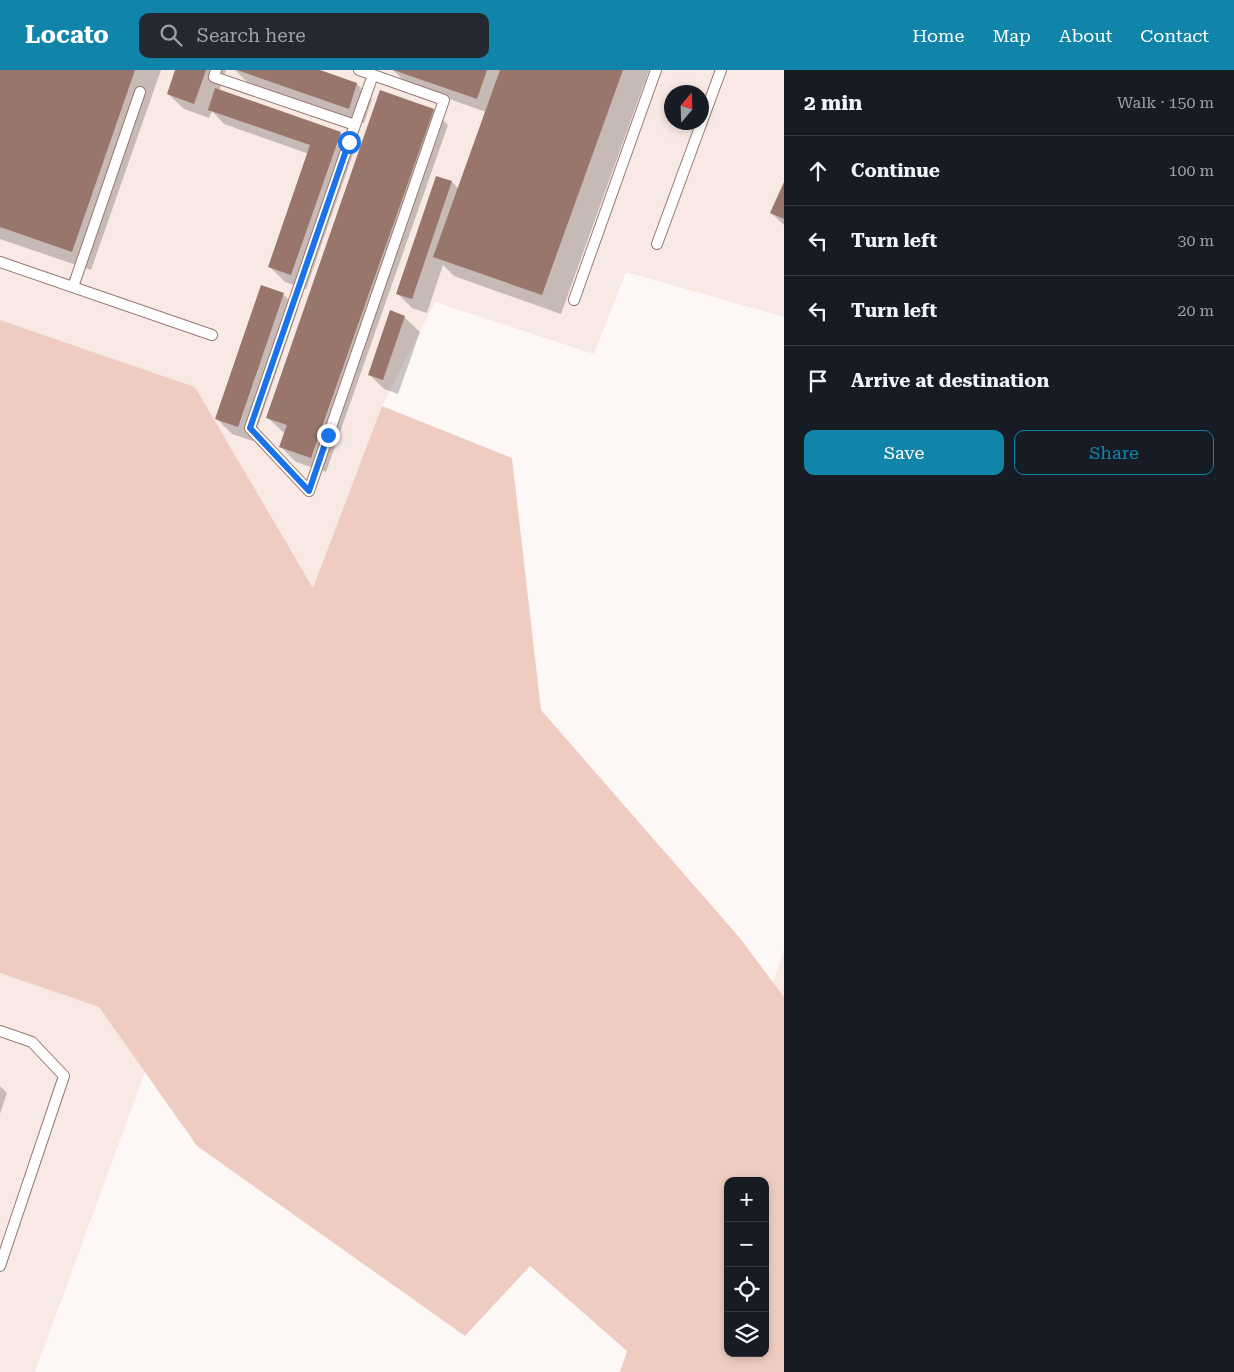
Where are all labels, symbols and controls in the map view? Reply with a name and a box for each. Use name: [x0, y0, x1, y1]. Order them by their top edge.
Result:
search box: [139, 13, 489, 58]
text: Locato: [25, 21, 109, 49]
icon: search: [157, 21, 185, 49]
text: Search here: [197, 24, 306, 47]
text: Home: [912, 25, 964, 46]
text: Map: [992, 25, 1031, 46]
text: About: [1059, 25, 1112, 46]
text: Contact: [1140, 25, 1209, 46]
north arrow: [664, 85, 709, 130]
text: 2 min: [804, 91, 862, 115]
text: Walk · 150 m: [1117, 93, 1214, 112]
route start: [338, 131, 361, 154]
icon: ahead: [804, 157, 832, 185]
text: Continue: [851, 159, 940, 182]
text: 100 m: [1168, 161, 1214, 180]
icon: left: [804, 227, 832, 255]
text: Turn left: [851, 229, 937, 252]
text: 30 m: [1177, 231, 1214, 250]
icon: left: [804, 297, 832, 325]
text: Turn left: [851, 299, 937, 322]
text: 20 m: [1177, 301, 1214, 320]
icon: arrive: [804, 367, 832, 395]
text: Arrive at destination: [851, 369, 1049, 392]
route end: [317, 424, 340, 447]
button: Save: [804, 430, 1004, 475]
button: Share: [1014, 430, 1214, 475]
map controls: [724, 1177, 769, 1357]
button: +: [724, 1177, 769, 1222]
button: −: [724, 1222, 769, 1267]
button: locate: [724, 1267, 769, 1312]
button: layers: [724, 1312, 769, 1357]

